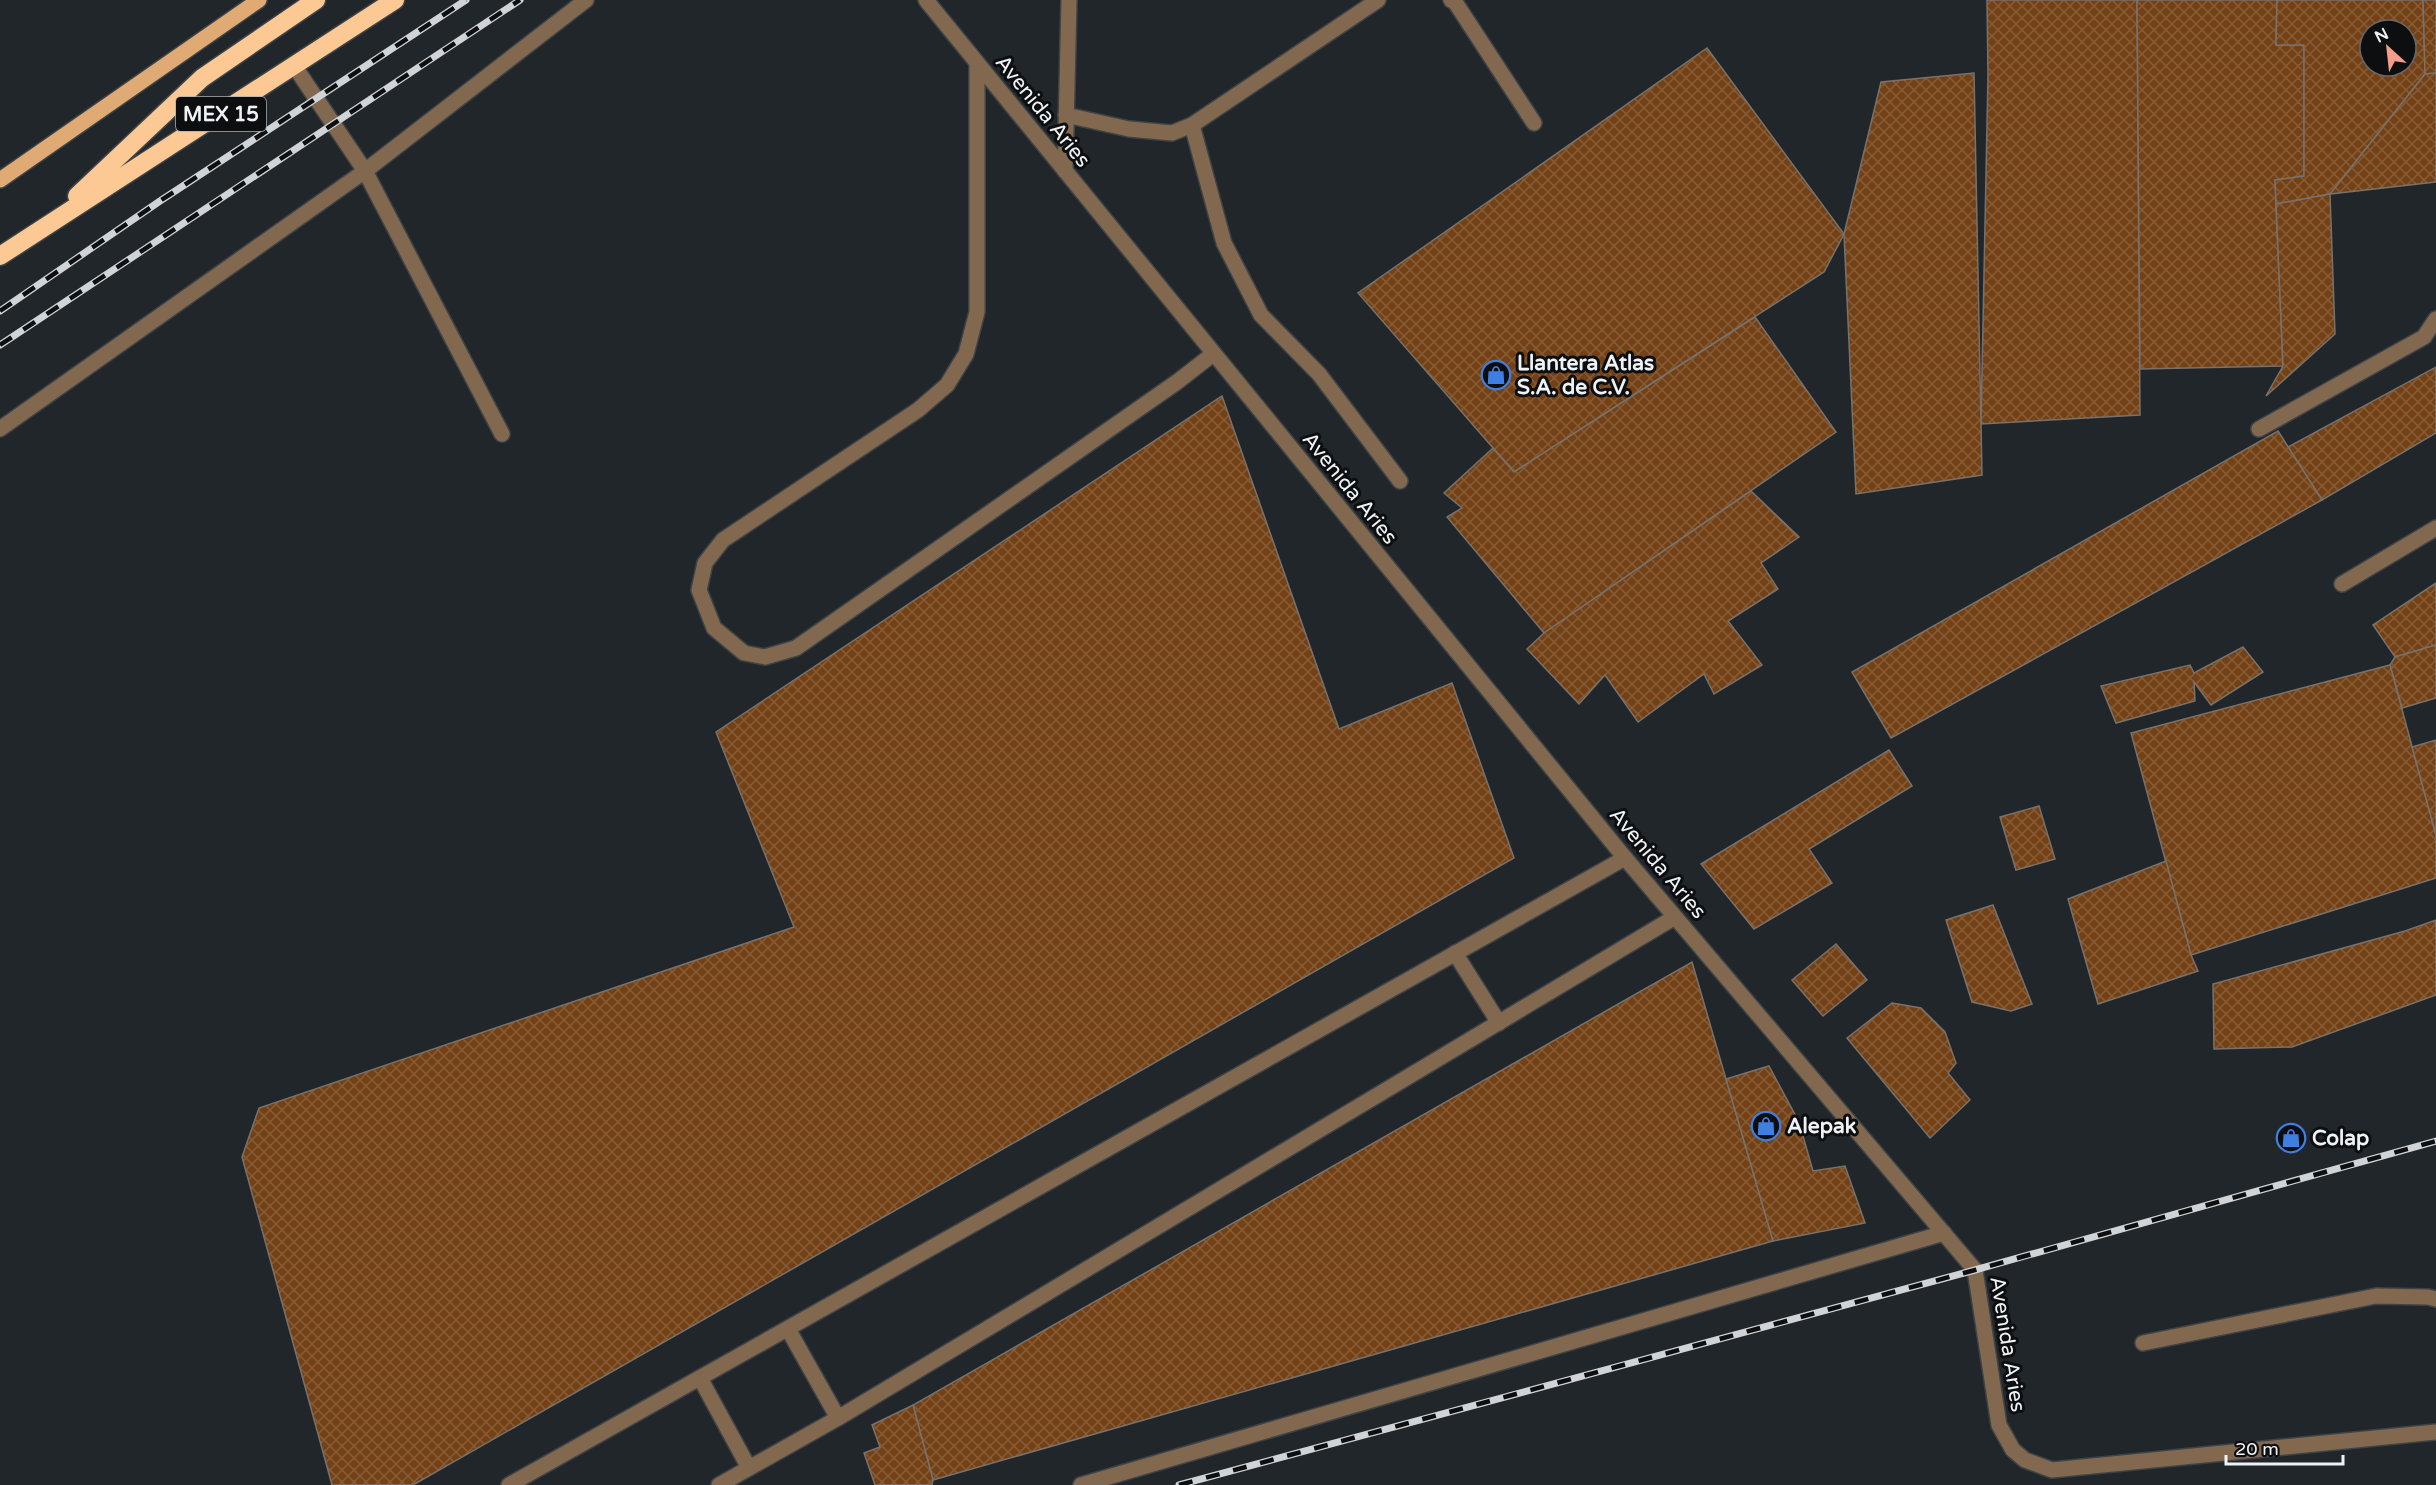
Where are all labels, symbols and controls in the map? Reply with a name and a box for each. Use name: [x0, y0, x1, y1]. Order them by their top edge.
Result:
north arrow: [2358, 18, 2418, 78]
text: N: [2371, 24, 2392, 47]
street label: Avenida Aries: [990, 50, 1095, 172]
road number: MEX 15: [176, 97, 266, 131]
place label: Llantera Atlas S.A. de C.V.: [1517, 351, 1654, 400]
shop icon: Llantera Atlas S.A. de C.V.: [1480, 359, 1512, 391]
street label: Avenida Aries: [1297, 427, 1402, 549]
street label: Avenida Aries: [1604, 803, 1711, 924]
shop icon: Alepak: [1750, 1110, 1782, 1142]
place label: Alepak: [1787, 1114, 1857, 1139]
shop icon: Colap: [2275, 1122, 2307, 1154]
place label: Colap: [2312, 1126, 2369, 1151]
street label: Avenida Aries: [1984, 1274, 2031, 1414]
scale bar: [2226, 1428, 2343, 1466]
text: 20 m: [2235, 1438, 2279, 1460]

